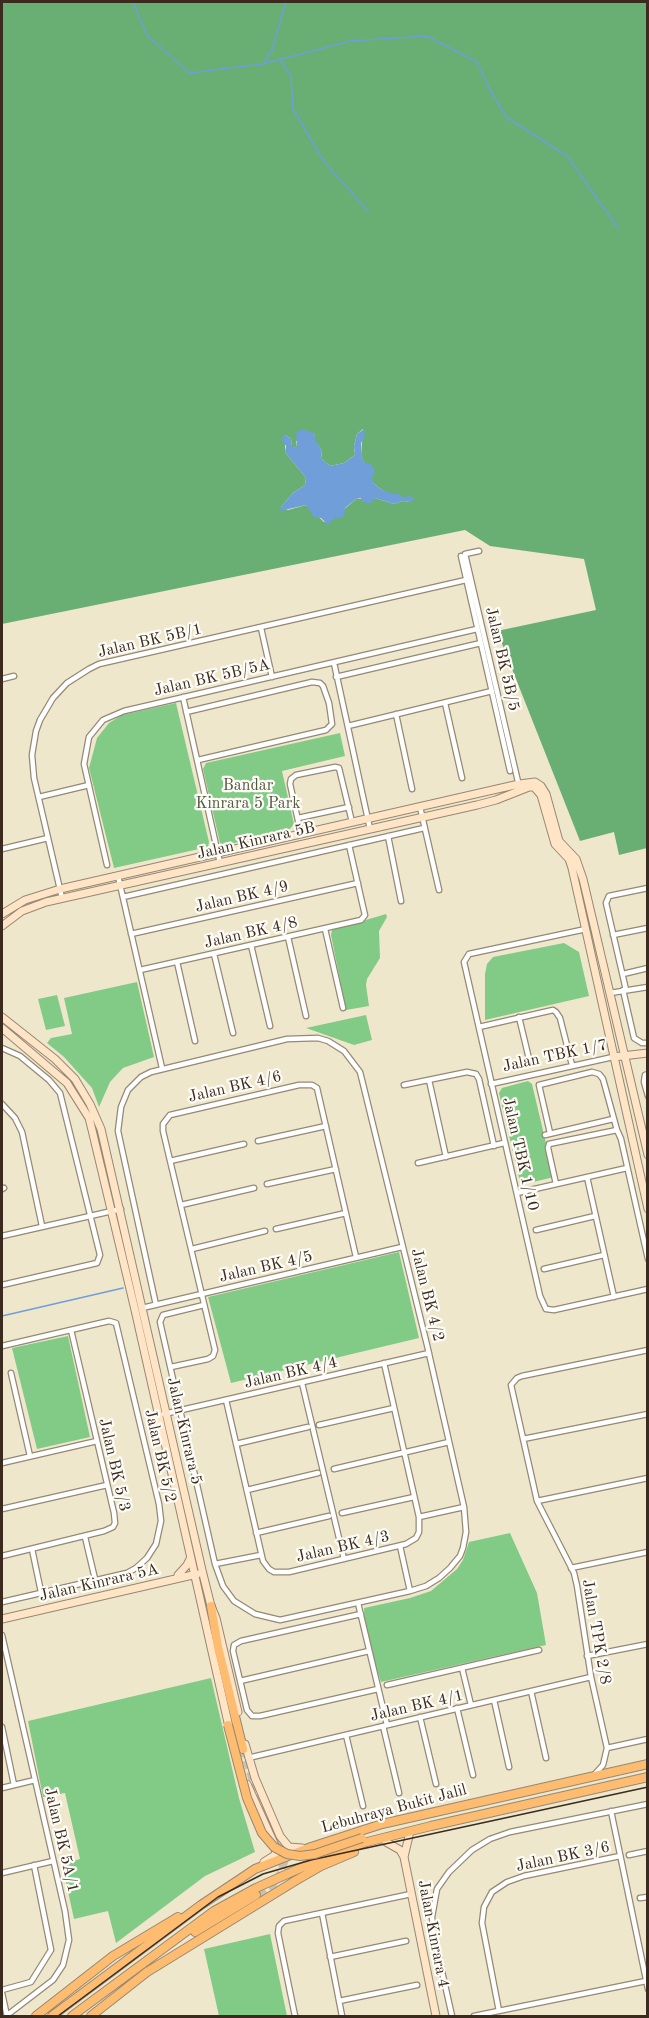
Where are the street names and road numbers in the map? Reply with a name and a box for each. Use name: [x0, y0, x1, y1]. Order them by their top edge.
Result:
street label: Jalan BK 5B/5: [481, 605, 523, 713]
street label: Jalan BK 5B/1: [96, 620, 204, 662]
street label: Jalan BK 5B/5A: [152, 655, 272, 701]
street label: Jalan Kinrara 5B: [195, 818, 317, 864]
street label: Jalan BK 4/9: [193, 877, 291, 917]
street label: Jalan BK 4/8: [202, 913, 300, 953]
street label: Jalan TBK 1/7: [501, 1036, 609, 1076]
street label: Jalan BK 4/6: [186, 1067, 284, 1107]
street label: Jalan TBK 1/10: [498, 1095, 542, 1213]
street label: Jalan BK 4/2: [406, 1246, 448, 1344]
street label: Jalan BK 4/5: [217, 1247, 315, 1287]
street label: Jalan BK 4/4: [242, 1353, 340, 1393]
street label: Jalan Kinrara 5: [162, 1375, 206, 1487]
street label: Jalan BK 5/2: [140, 1407, 180, 1505]
street label: Jalan BK 5/3: [94, 1416, 134, 1514]
street label: Jalan BK 4/3: [294, 1527, 392, 1567]
street label: Jalan Kinrara 5A: [37, 1560, 161, 1606]
street label: Jalan TPK 2/8: [577, 1578, 615, 1686]
street label: Jalan BK 4/1: [368, 1686, 466, 1726]
street label: Lebuhraya Bukit Jalil: [319, 1780, 469, 1838]
street label: Jalan BK 5A/1: [40, 1785, 82, 1895]
street label: Jalan BK 3/6: [514, 1838, 612, 1876]
street label: Jalan Kinrara 4: [413, 1878, 453, 1990]

